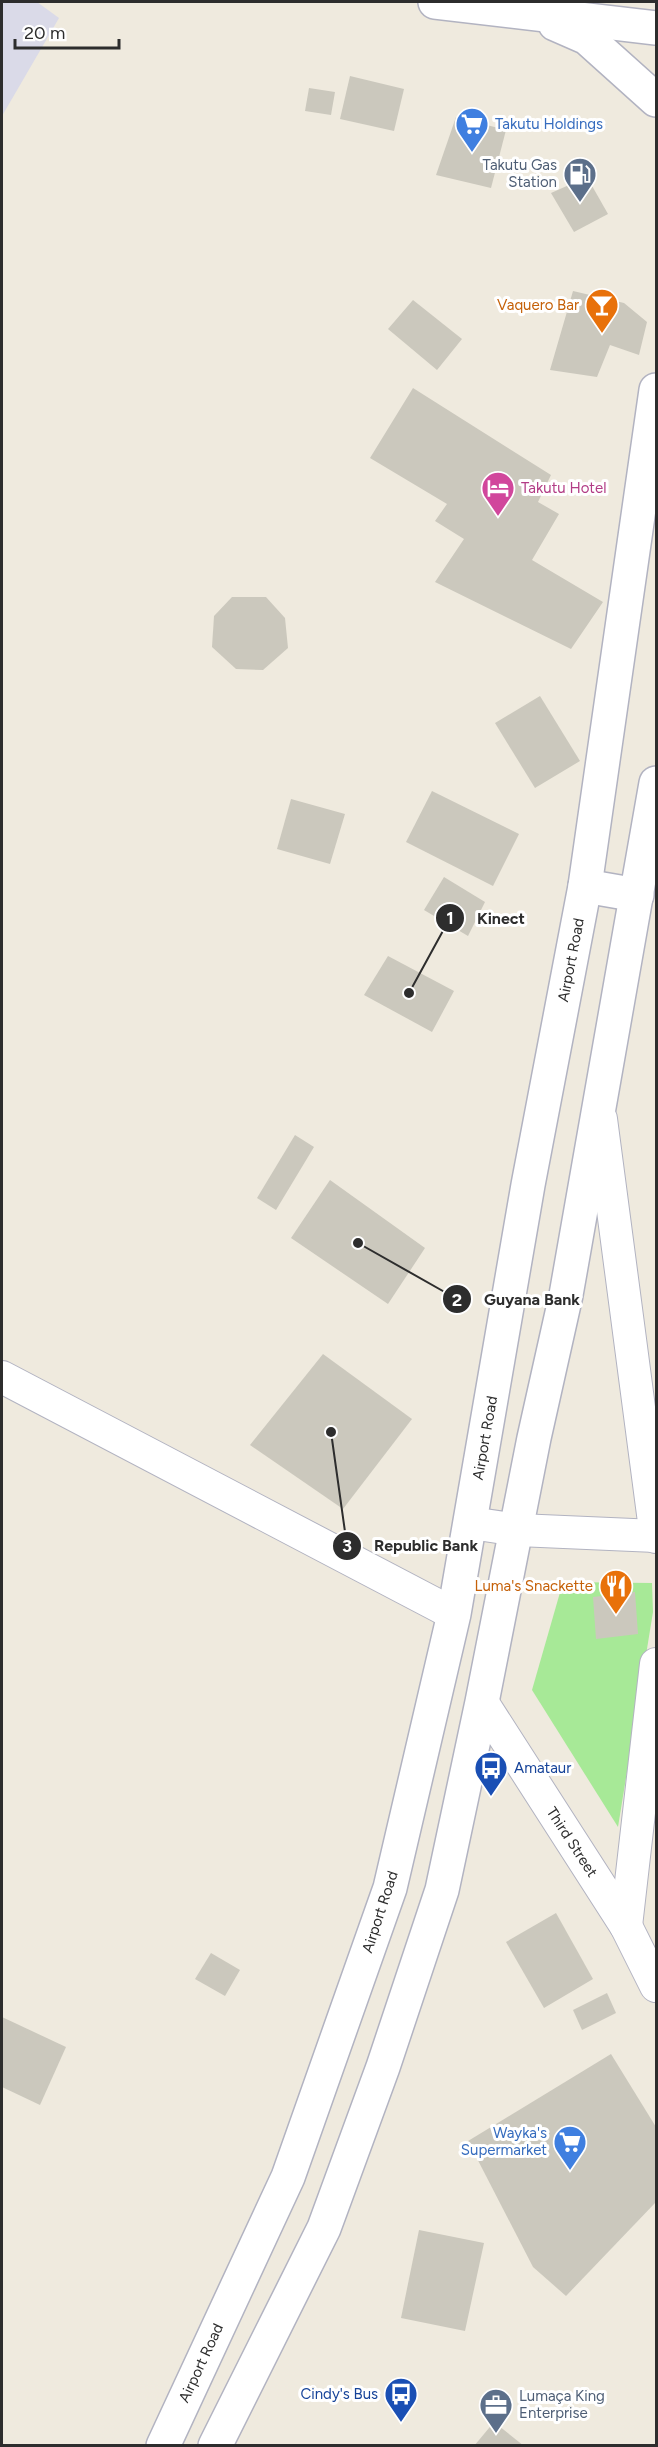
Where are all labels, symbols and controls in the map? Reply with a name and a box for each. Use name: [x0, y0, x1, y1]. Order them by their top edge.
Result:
scale bar: [15, 12, 118, 50]
text: 20 m: [24, 22, 65, 44]
supermarket icon: Takutu Holdings: [454, 106, 490, 153]
place label: Takutu Holdings: [495, 115, 603, 133]
place label: Takutu Gas Station: [483, 156, 557, 191]
fuel station icon: Takutu Gas Station: [562, 156, 598, 203]
bar icon: Vaquero Bar: [584, 287, 620, 334]
place label: Vaquero Bar: [497, 296, 579, 314]
hotel icon: Takutu Hotel: [480, 470, 516, 517]
place label: Takutu Hotel: [521, 479, 606, 497]
callout: Kinect: [435, 901, 537, 935]
text: 1: [446, 907, 454, 929]
text: Kinect: [477, 909, 525, 928]
street label: Airport Road: [554, 916, 588, 1004]
callout: Guyana Bank: [442, 1282, 592, 1316]
text: 2: [452, 1289, 462, 1311]
text: Guyana Bank: [484, 1290, 580, 1309]
street label: Airport Road: [469, 1394, 501, 1482]
callout: Republic Bank: [332, 1529, 490, 1563]
text: 3: [342, 1535, 352, 1557]
text: Republic Bank: [374, 1536, 478, 1555]
restaurant icon: Luma's Snackette: [598, 1568, 634, 1615]
place label: Luma's Snackette: [475, 1577, 593, 1595]
bus stop icon: Amataur: [473, 1750, 509, 1797]
place label: Amataur: [514, 1759, 571, 1777]
street label: Third Street: [543, 1804, 601, 1881]
street label: Airport Road: [358, 1869, 402, 1955]
place label: Wayka's Supermarket: [461, 2124, 547, 2159]
supermarket icon: Wayka's Supermarket: [552, 2124, 588, 2171]
street label: Airport Road: [175, 2321, 227, 2405]
bus stop icon: Cindy's Bus: [383, 2376, 419, 2423]
place label: Cindy's Bus: [300, 2385, 378, 2403]
office icon: Lumaça King Enterprise: [478, 2387, 514, 2434]
place label: Lumaça King Enterprise: [519, 2387, 605, 2422]

